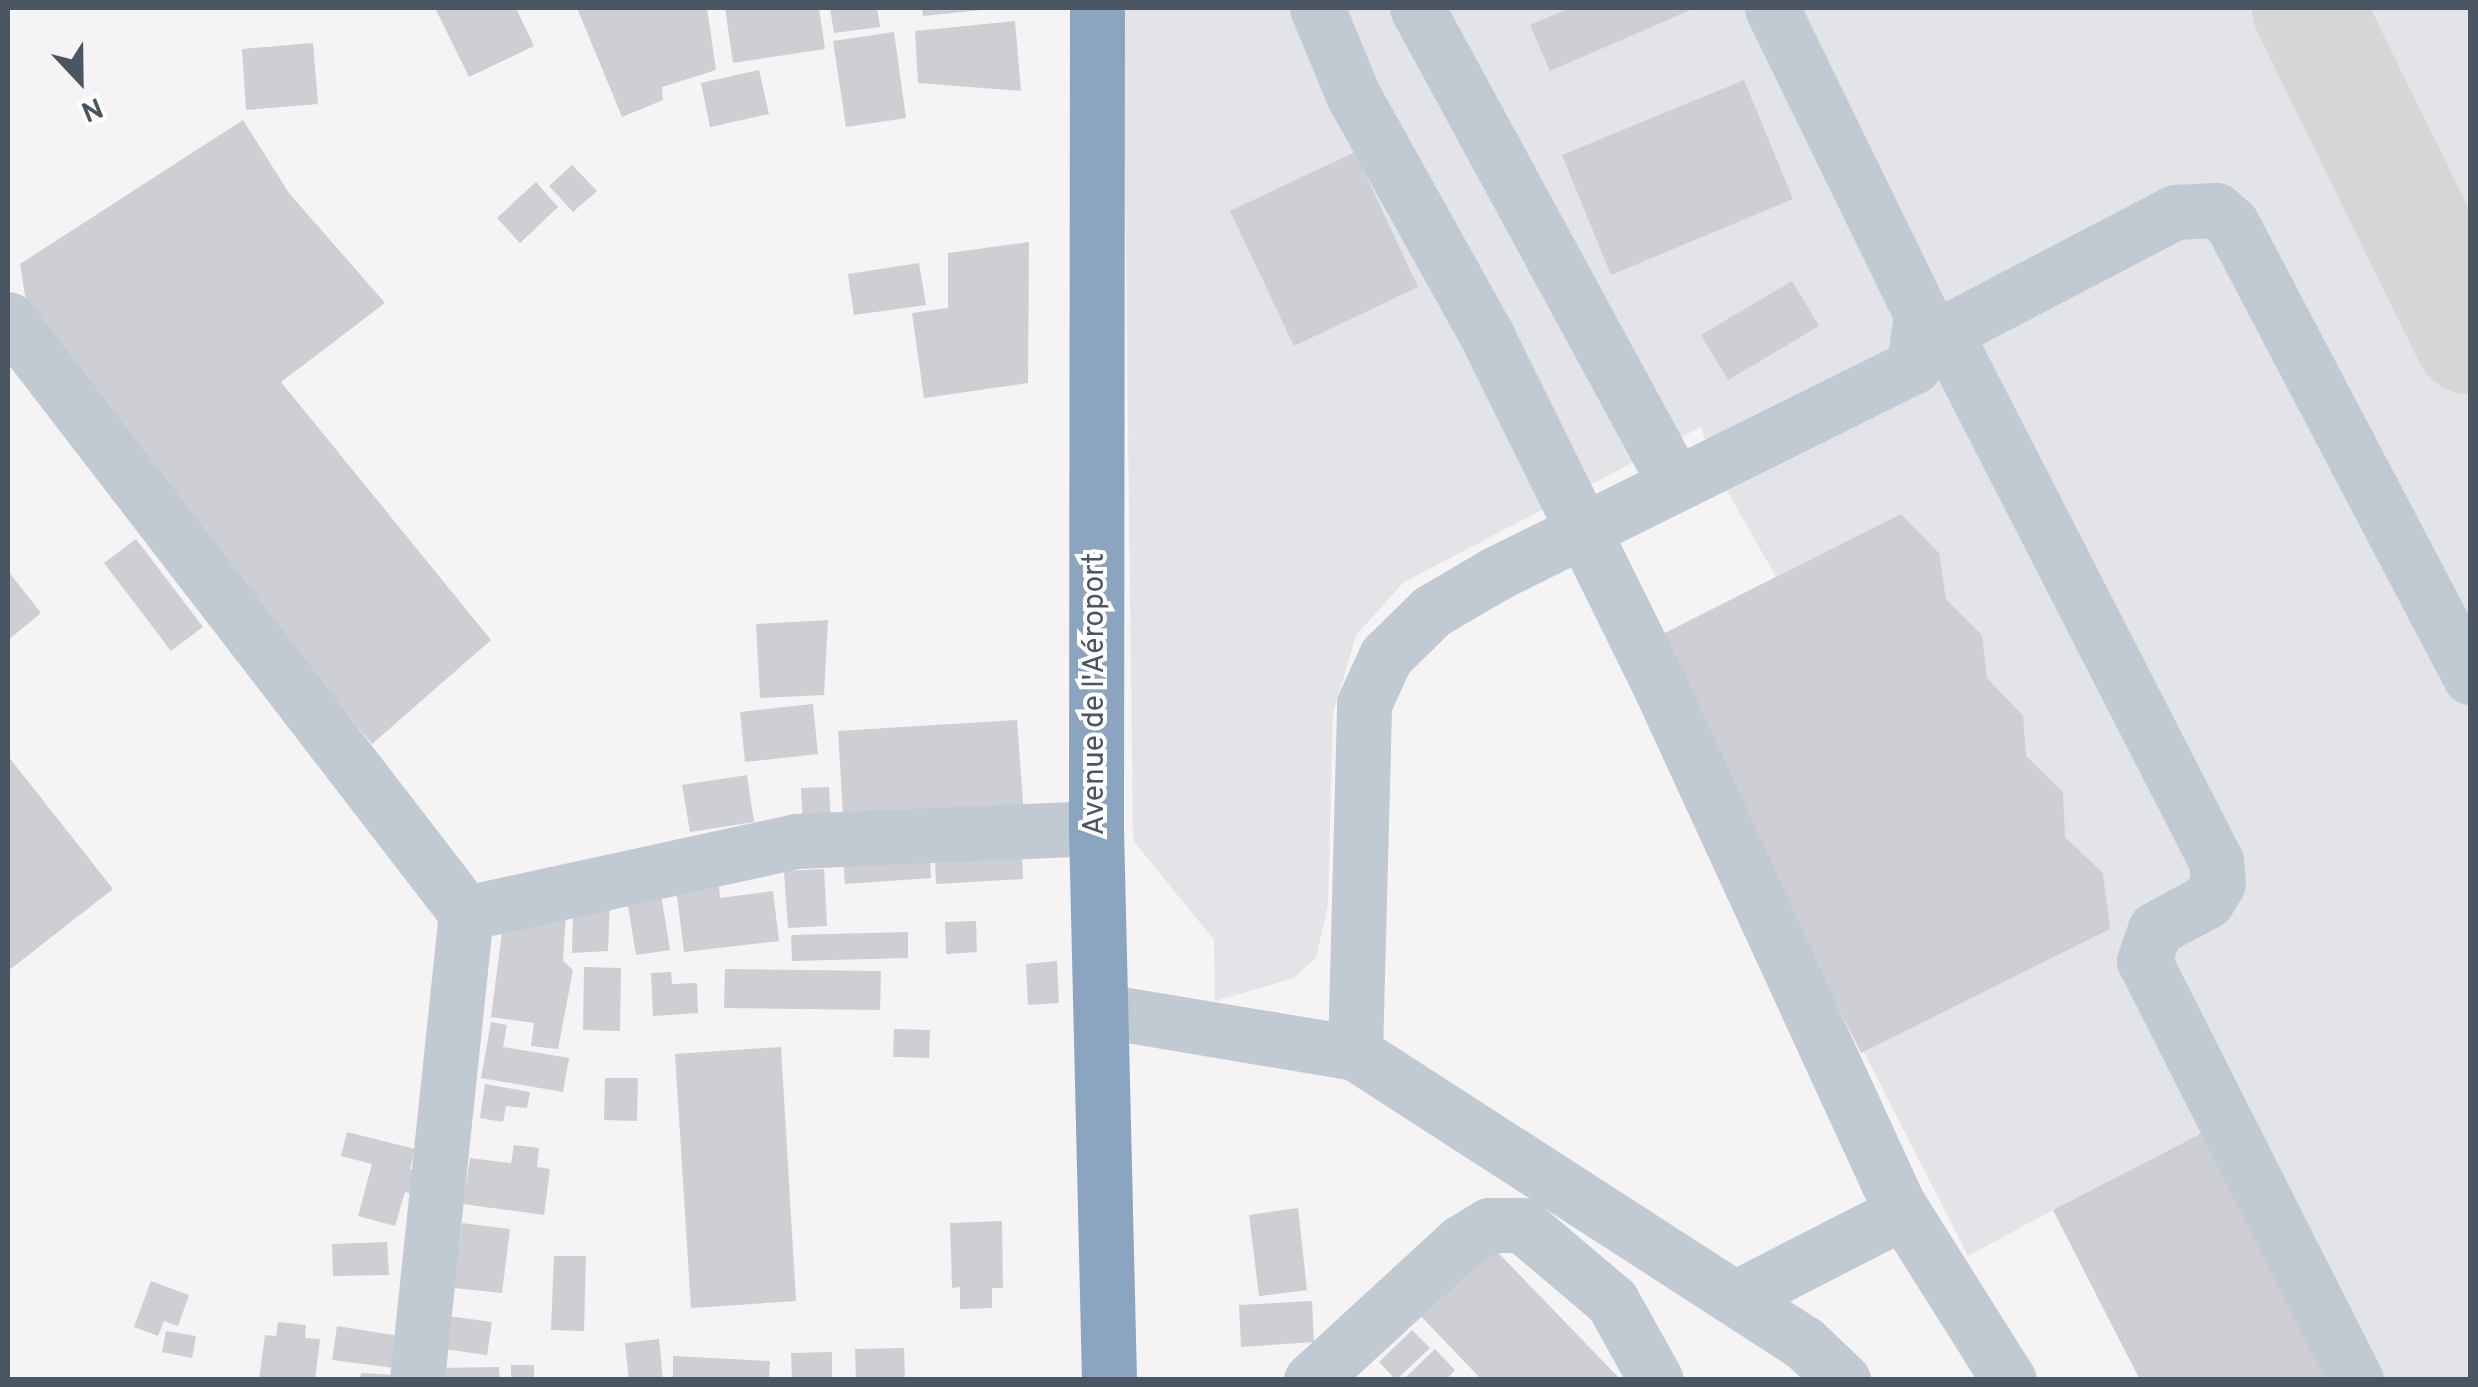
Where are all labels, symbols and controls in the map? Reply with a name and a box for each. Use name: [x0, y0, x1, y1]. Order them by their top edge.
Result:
north arrow: [30, 30, 130, 130]
text: N: [75, 87, 107, 128]
street label: Avenue de l'Aéroport: [1078, 553, 1114, 835]

